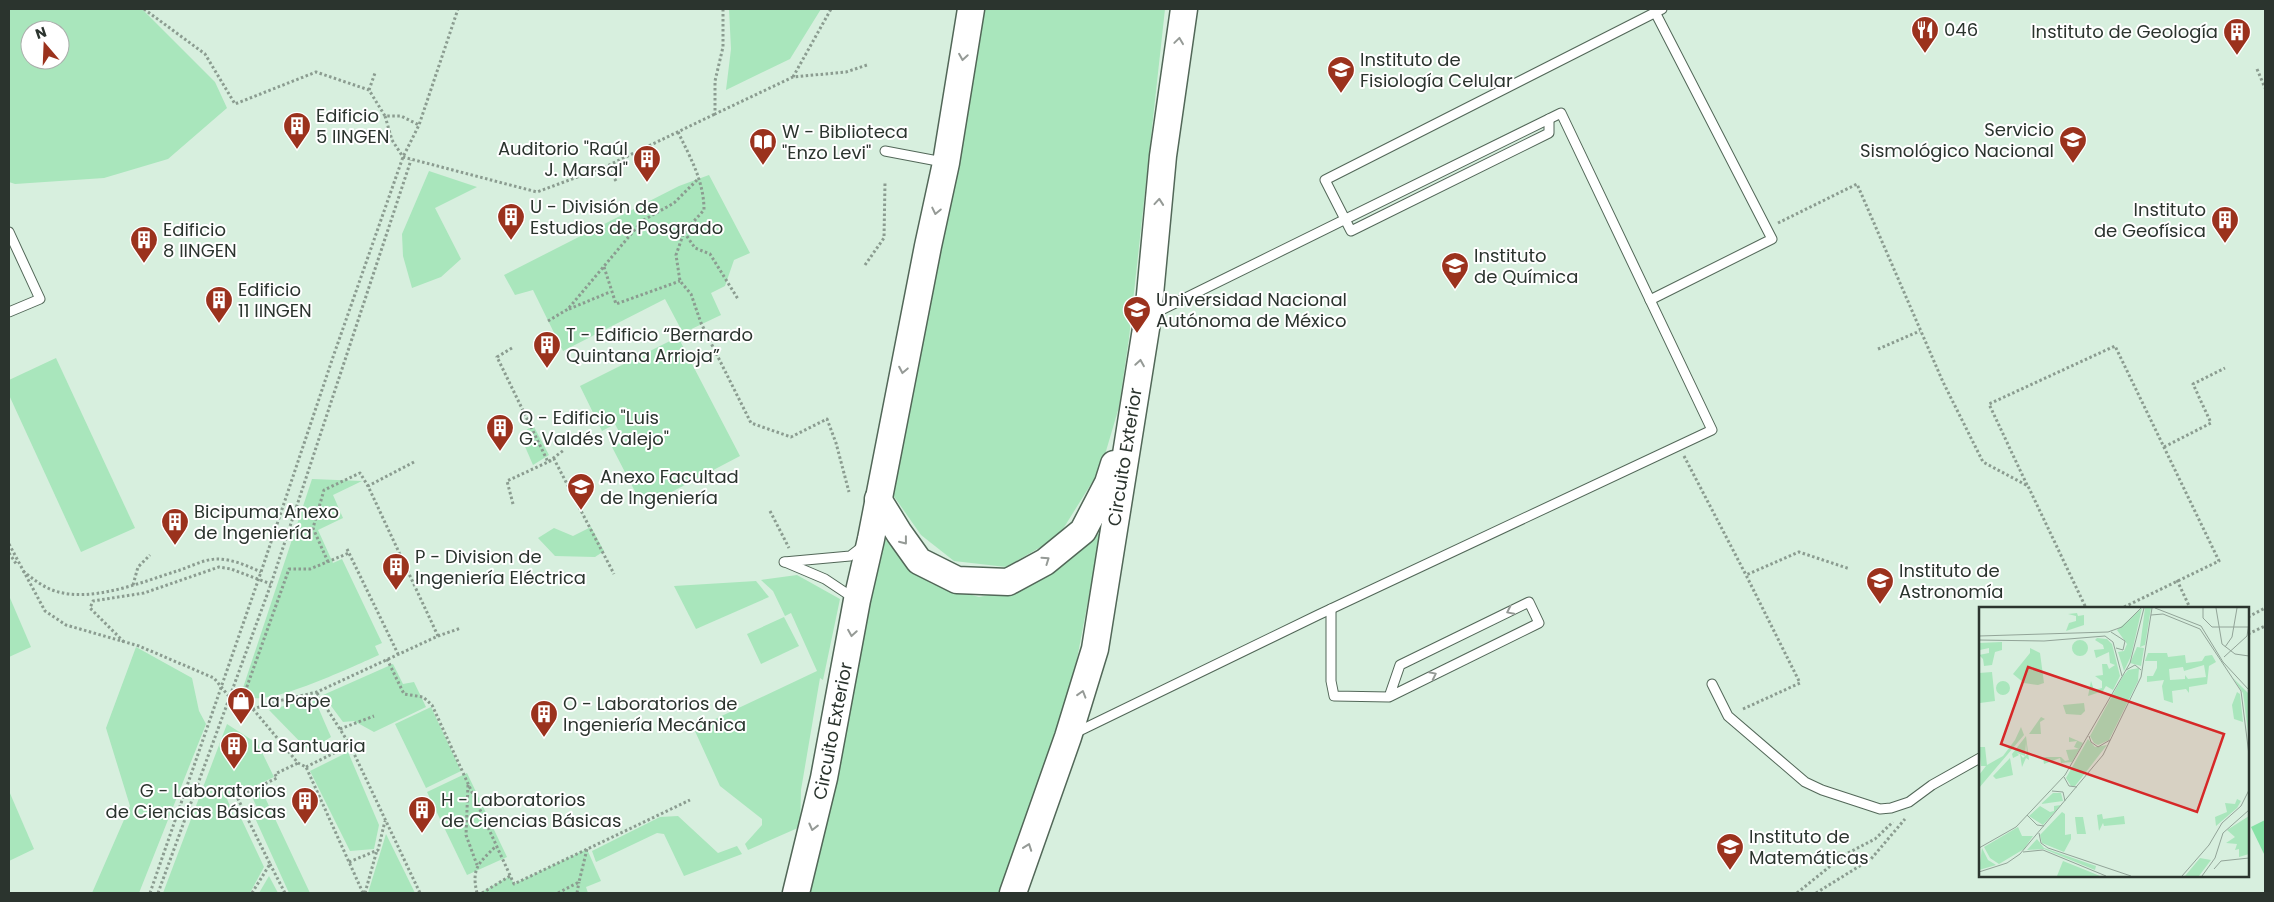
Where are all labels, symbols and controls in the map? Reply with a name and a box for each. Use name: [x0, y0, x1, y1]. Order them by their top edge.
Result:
restaurant icon: 046: [1910, 15, 1940, 54]
place label: 046: [1944, 17, 1978, 42]
building icon: Instituto de Geología: [2222, 17, 2252, 56]
place label: Instituto de Geología: [2031, 19, 2218, 44]
north arrow: [20, 20, 70, 70]
text: N: [33, 22, 49, 44]
one-way arrow: [1173, 37, 1184, 45]
place label: Instituto de Fisiología Celular: [1360, 47, 1513, 93]
one-way arrow: [958, 53, 969, 61]
school or university icon: Instituto de Fisiología Celular: [1326, 55, 1356, 94]
place label: Edificio 5 IINGEN: [316, 103, 390, 149]
building icon: Edificio 5 IINGEN: [282, 111, 312, 150]
place label: Servicio Sismológico Nacional: [1860, 117, 2054, 163]
place label: W - Biblioteca "Enzo Levi": [782, 119, 908, 165]
school or university icon: Servicio Sismológico Nacional: [2058, 125, 2088, 164]
library icon: W - Biblioteca "Enzo Levi": [748, 127, 778, 166]
place label: Auditorio "Raúl J. Marsal": [498, 136, 628, 182]
building icon: Auditorio "Raúl J. Marsal": [632, 144, 662, 183]
place label: U - División de Estudios de Posgrado: [530, 194, 723, 240]
place label: Instituto de Geofísica: [2094, 197, 2206, 243]
one-way arrow: [1153, 198, 1164, 206]
building icon: U - División de Estudios de Posgrado: [496, 202, 526, 241]
building icon: Instituto de Geofísica: [2210, 205, 2240, 244]
one-way arrow: [931, 206, 941, 215]
place label: Edificio 8 IINGEN: [163, 217, 237, 263]
building icon: Edificio 8 IINGEN: [129, 225, 159, 264]
place label: Instituto de Química: [1474, 243, 1578, 289]
school or university icon: Instituto de Química: [1440, 251, 1470, 290]
place label: Edificio 11 IINGEN: [238, 277, 312, 323]
building icon: Edificio 11 IINGEN: [204, 285, 234, 324]
place label: Universidad Nacional Autónoma de México: [1156, 287, 1347, 333]
school or university icon: Universidad Nacional Autónoma de México: [1122, 295, 1152, 334]
place label: T - Edificio “Bernardo Quintana Arrioja”: [566, 322, 753, 368]
building icon: T - Edificio “Bernardo Quintana Arrioja”: [532, 330, 562, 369]
one-way arrow: [1135, 359, 1145, 368]
one-way arrow: [899, 365, 909, 374]
street label: Circuito Exterior: [1101, 386, 1148, 528]
place label: Q - Edificio "Luis G. Valdés Valejo": [519, 405, 669, 451]
building icon: Q - Edificio "Luis G. Valdés Valejo": [485, 413, 515, 452]
place label: Anexo Facultad de Ingeniería: [600, 464, 739, 510]
school or university icon: Anexo Facultad de Ingeniería: [566, 472, 596, 511]
place label: Bicipuma Anexo de Ingeniería: [194, 499, 339, 545]
building icon: Bicipuma Anexo de Ingeniería: [160, 507, 190, 546]
one-way arrow: [898, 535, 907, 545]
place label: P - Division de Ingeniería Eléctrica: [415, 544, 586, 590]
building icon: P - Division de Ingeniería Eléctrica: [381, 552, 411, 591]
one-way arrow: [1040, 557, 1050, 566]
place label: Instituto de Astronomía: [1899, 558, 2004, 604]
school or university icon: Instituto de Astronomía: [1865, 566, 1895, 605]
one-way arrow: [1507, 605, 1516, 615]
inset map: [1979, 607, 2249, 877]
one-way arrow: [847, 629, 858, 637]
street label: Circuito Exterior: [807, 660, 858, 802]
one-way arrow: [1427, 671, 1436, 681]
shop icon: La Pape: [226, 686, 256, 725]
place label: La Pape: [260, 688, 331, 713]
one-way arrow: [1076, 690, 1086, 698]
place label: O - Laboratorios de Ingeniería Mecánica: [563, 691, 746, 737]
building icon: O - Laboratorios de Ingeniería Mecánica: [529, 699, 559, 738]
building icon: La Santuaria: [219, 731, 249, 770]
place label: La Santuaria: [253, 733, 366, 758]
place label: G - Laboratorios de Ciencias Básicas: [106, 778, 286, 824]
building icon: G - Laboratorios de Ciencias Básicas: [290, 786, 320, 825]
place label: H - Laboratorios de Ciencias Básicas: [441, 787, 621, 833]
building icon: H - Laboratorios de Ciencias Básicas: [407, 795, 437, 834]
one-way arrow: [808, 822, 819, 831]
place label: Instituto de Matemáticas: [1749, 824, 1869, 870]
school or university icon: Instituto de Matemáticas: [1715, 832, 1745, 871]
one-way arrow: [1022, 843, 1032, 852]

